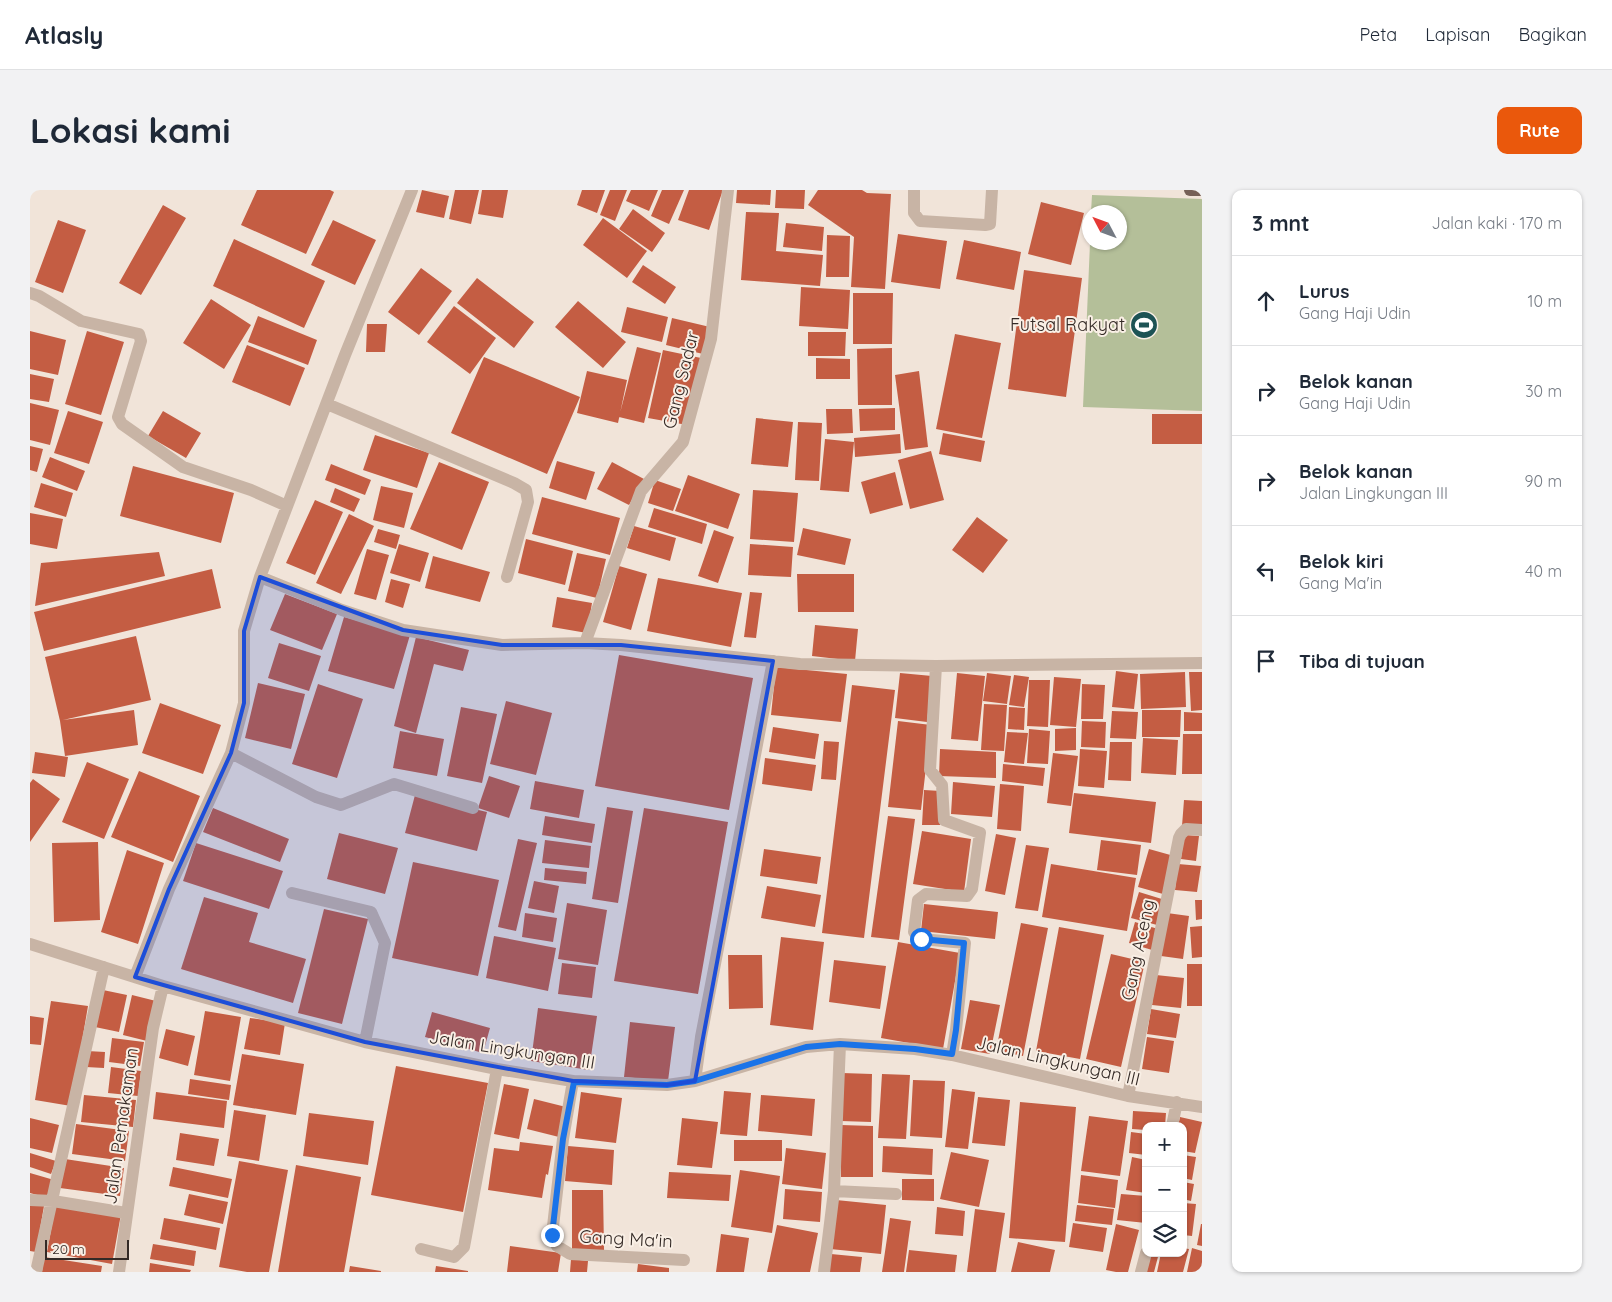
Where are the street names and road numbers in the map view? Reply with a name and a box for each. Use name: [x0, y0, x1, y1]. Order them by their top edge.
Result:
street label: Gang Sadar: [657, 329, 704, 431]
street label: Gang Aceng: [1116, 897, 1159, 1003]
street label: Jalan Lingkungan III: [427, 1025, 597, 1074]
street label: Jalan Lingkungan III: [974, 1030, 1142, 1091]
street label: Jalan Pemakaman: [98, 1046, 143, 1206]
street label: Gang Ma'in: [579, 1225, 673, 1252]

